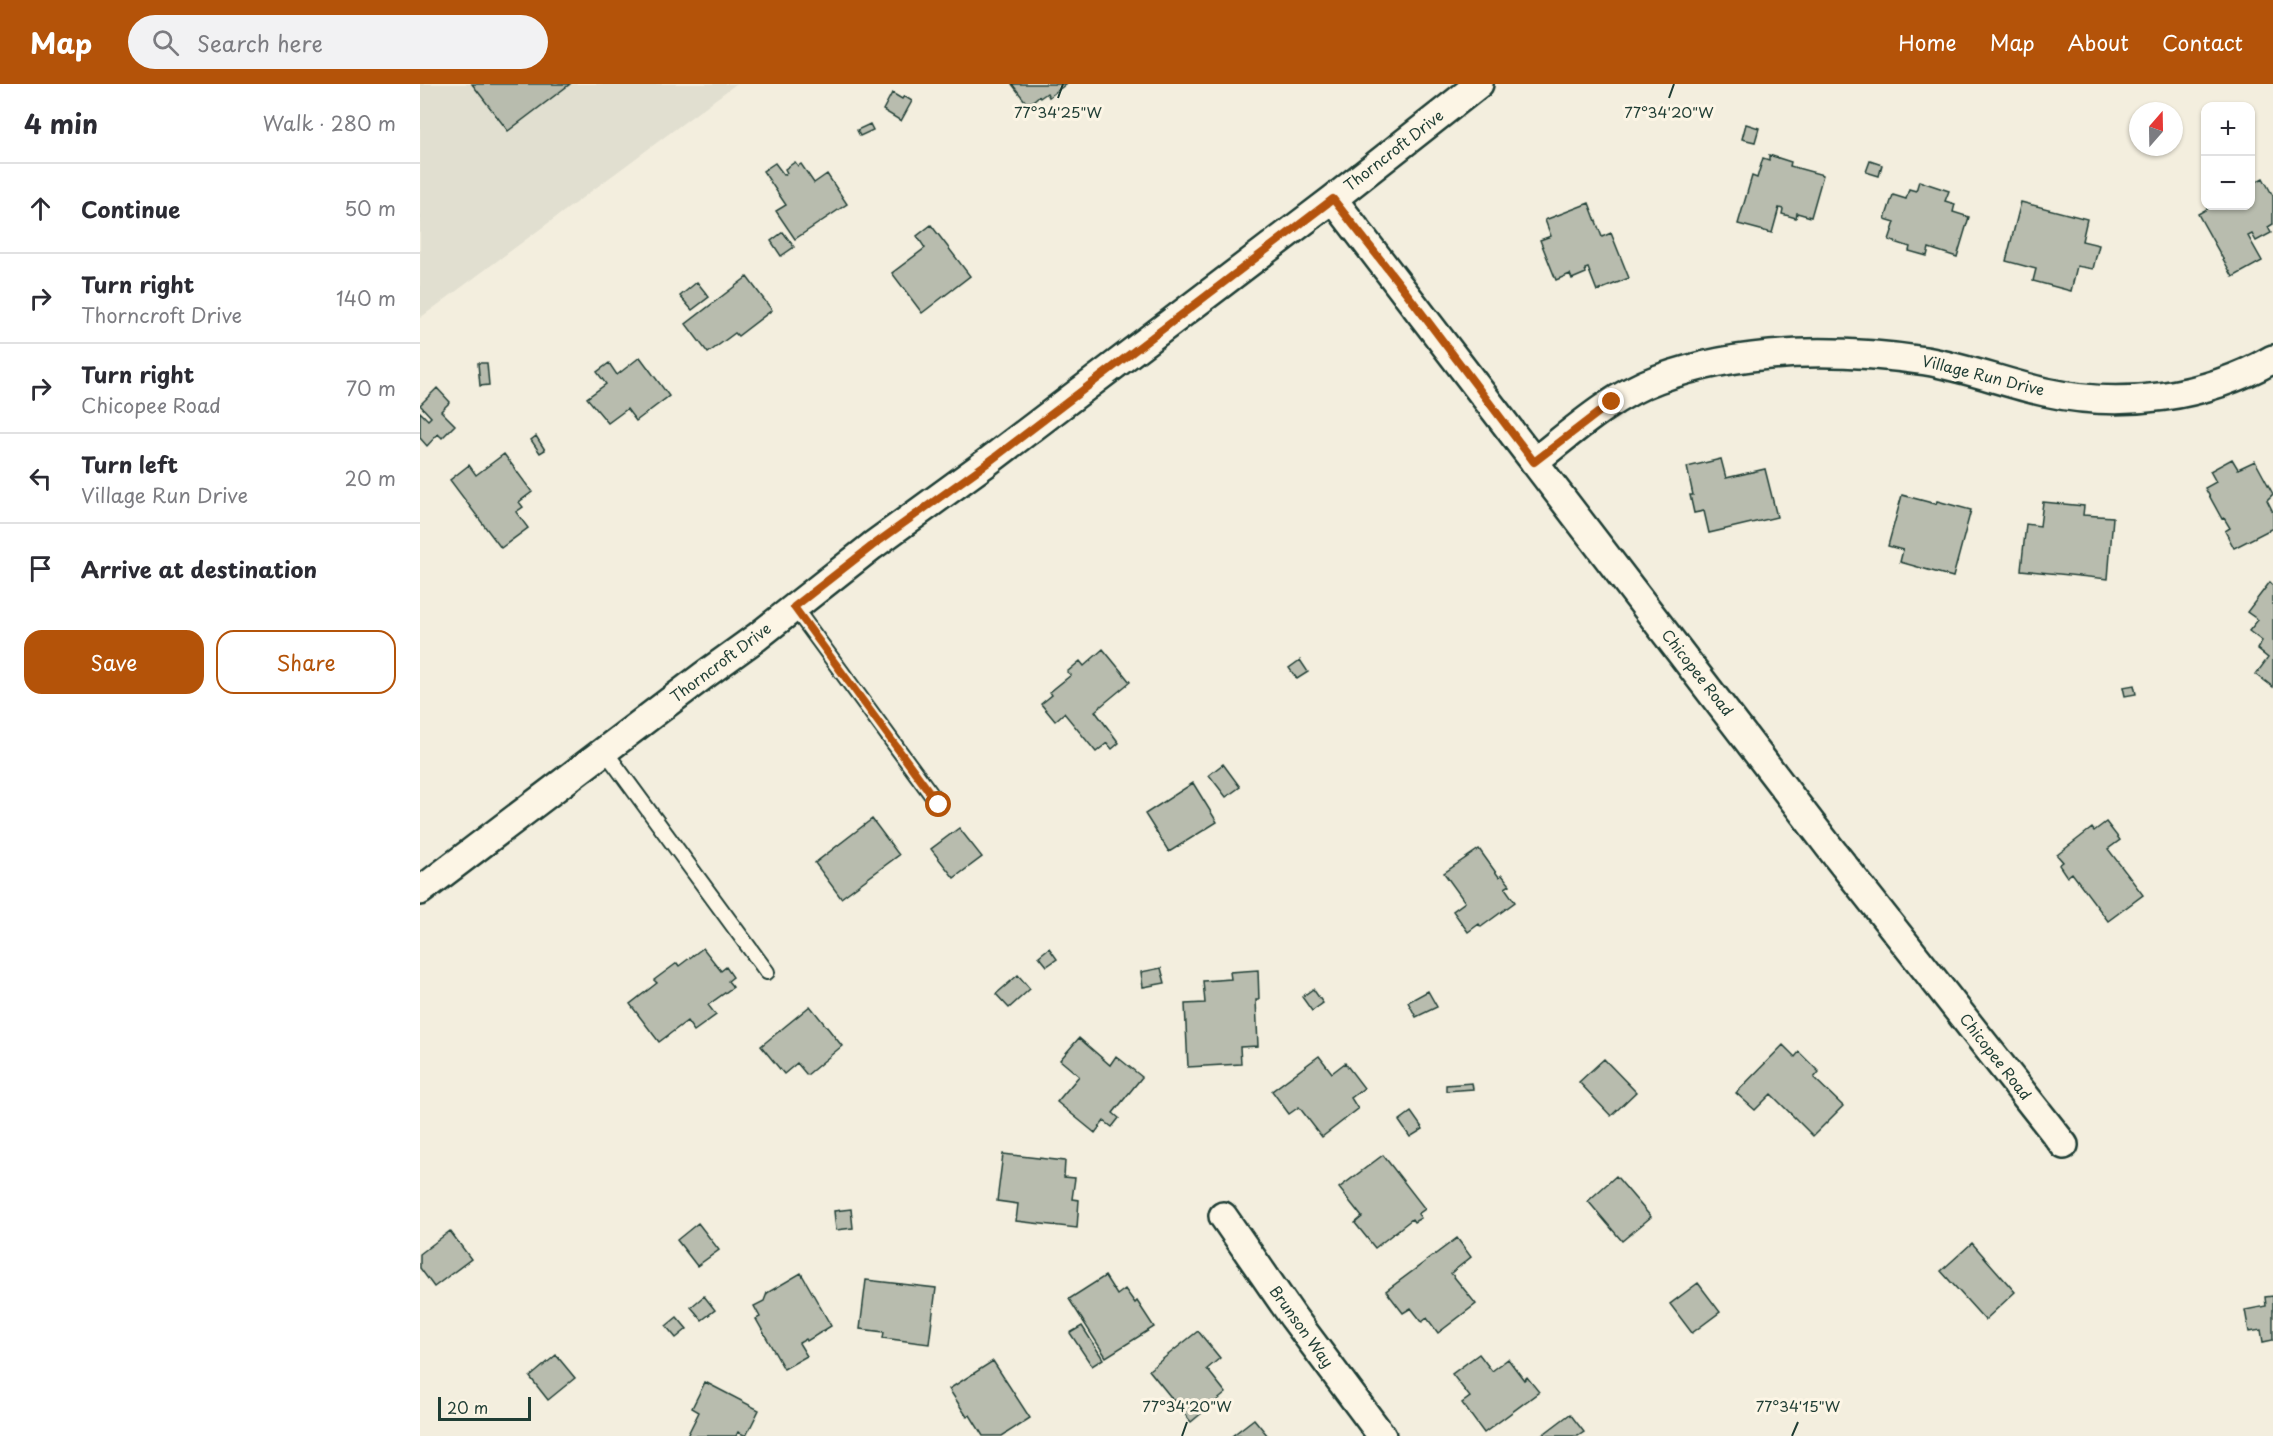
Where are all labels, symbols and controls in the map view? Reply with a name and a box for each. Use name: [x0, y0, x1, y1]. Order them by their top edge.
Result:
search box: [128, 15, 548, 69]
text: Map: [30, 21, 92, 64]
icon: search: [149, 26, 182, 59]
text: Search here: [197, 26, 323, 59]
text: Home: [1898, 26, 1957, 58]
text: Map: [1990, 26, 2035, 58]
text: About: [2068, 26, 2129, 58]
text: Contact: [2162, 26, 2243, 58]
text: 77°34'25"W: [1014, 100, 1103, 123]
text: 77°34'20"W: [1624, 100, 1714, 123]
north arrow: [2129, 102, 2183, 156]
map controls: [2201, 102, 2255, 210]
button: +: [2201, 102, 2255, 156]
text: 4 min: [24, 104, 98, 143]
street label: Thorncroft Drive: [1338, 104, 1448, 196]
text: Walk · 280 m: [263, 108, 396, 138]
button: −: [2201, 156, 2255, 210]
icon: ahead: [24, 192, 57, 225]
text: Continue: [81, 192, 180, 225]
text: 50 m: [344, 193, 396, 223]
text: Turn right: [81, 267, 194, 300]
icon: right: [24, 282, 57, 315]
text: 140 m: [336, 283, 396, 313]
text: Thorncroft Drive: [81, 300, 242, 330]
street label: Village Run Drive: [1920, 348, 2047, 401]
text: Turn right: [81, 357, 194, 390]
icon: right: [24, 372, 57, 405]
text: 70 m: [346, 373, 396, 403]
route end: [1598, 388, 1624, 414]
text: Chicopee Road: [81, 390, 221, 420]
text: Turn left: [81, 447, 178, 480]
icon: left: [24, 462, 57, 495]
text: 20 m: [344, 463, 396, 493]
text: Village Run Drive: [81, 480, 248, 510]
icon: arrive: [24, 552, 57, 585]
text: Arrive at destination: [81, 552, 317, 585]
street label: Thorncroft Drive: [665, 616, 775, 707]
street label: Chicopee Road: [1657, 624, 1740, 721]
button: Save: [24, 630, 204, 694]
button: Share: [216, 630, 396, 694]
route start: [925, 791, 951, 817]
street label: Chicopee Road: [1955, 1008, 2038, 1105]
street label: Brunson Way: [1265, 1280, 1340, 1372]
scale bar: [438, 1394, 531, 1422]
text: 77°34'20"W: [1142, 1394, 1232, 1417]
text: 77°34'15"W: [1756, 1394, 1841, 1417]
text: 20 m: [447, 1395, 488, 1419]

